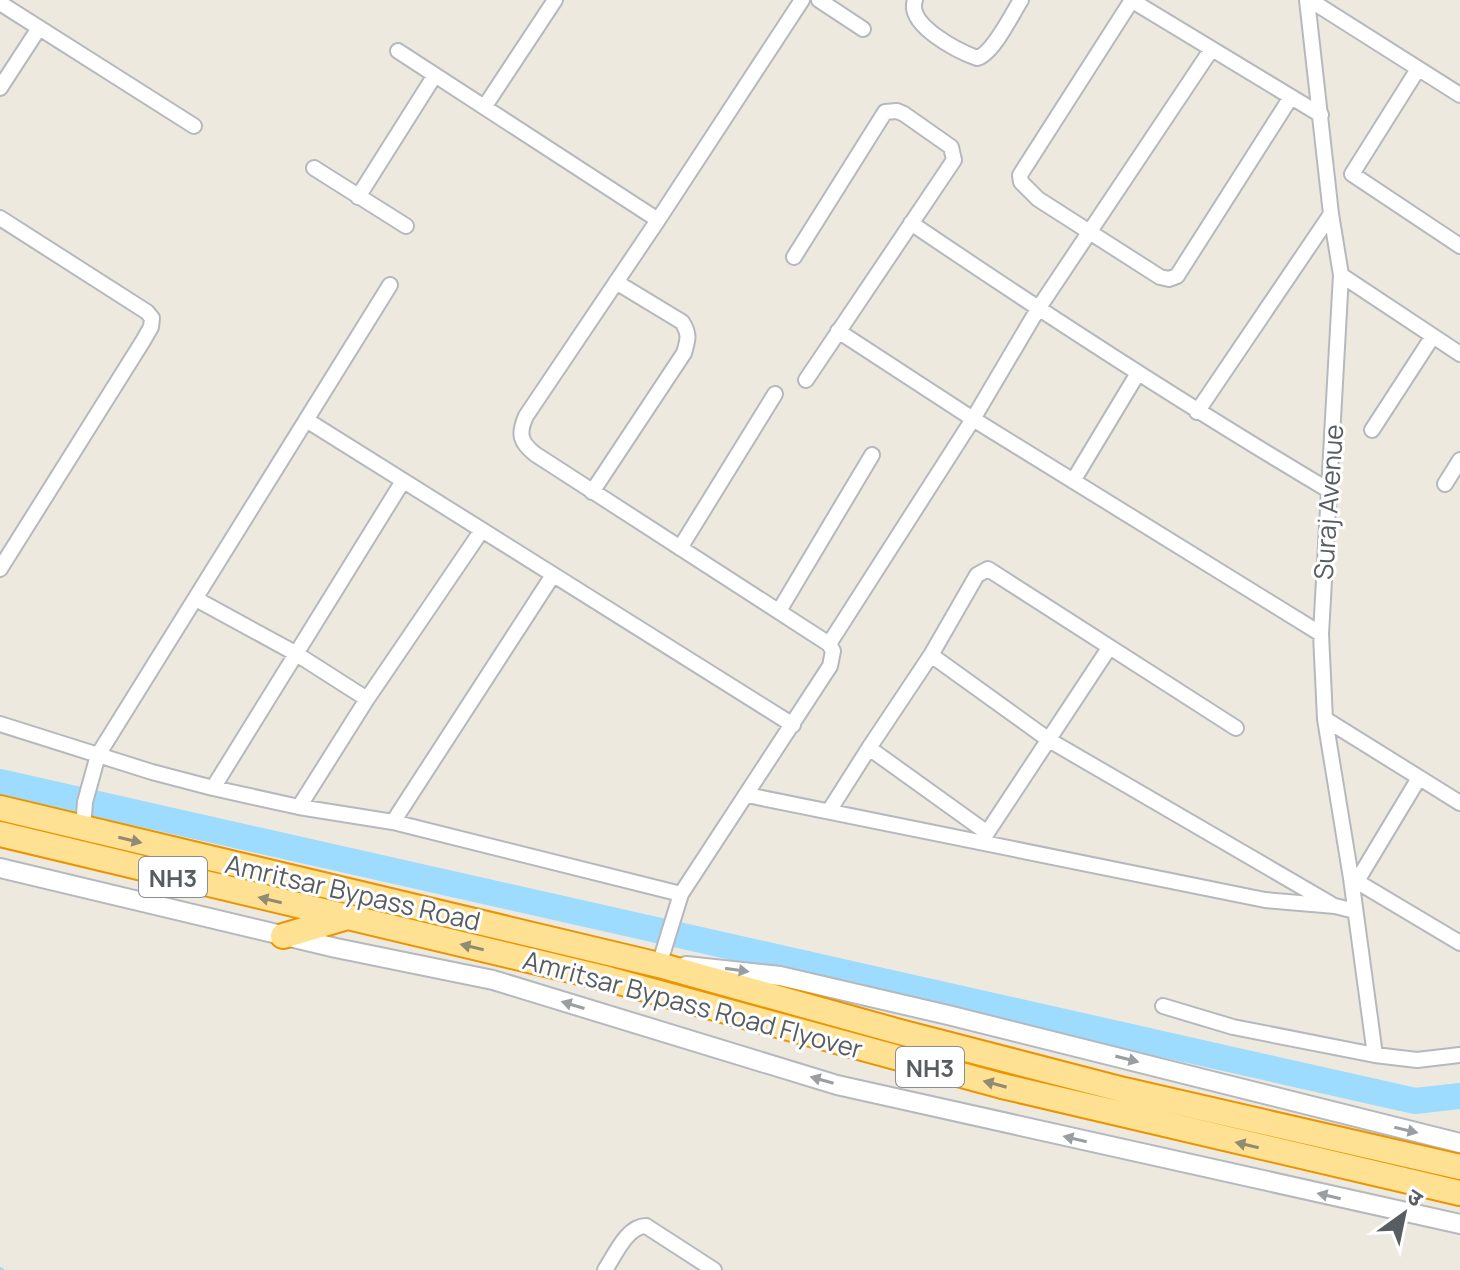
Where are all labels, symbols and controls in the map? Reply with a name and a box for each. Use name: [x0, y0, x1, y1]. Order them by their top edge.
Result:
street label: Suraj Avenue: [1305, 423, 1351, 581]
one-way arrow: [118, 834, 143, 847]
street label: Amritsar Bypass Road: [222, 845, 484, 939]
road number: NH3: [139, 857, 207, 897]
one-way arrow: [258, 893, 283, 905]
one-way arrow: [460, 940, 485, 953]
street label: Amritsar Bypass Road Flyover: [519, 941, 867, 1067]
one-way arrow: [725, 964, 750, 977]
one-way arrow: [561, 998, 585, 1011]
road number: NH3: [896, 1047, 964, 1087]
one-way arrow: [1114, 1054, 1139, 1066]
one-way arrow: [810, 1073, 834, 1086]
one-way arrow: [982, 1078, 1007, 1090]
one-way arrow: [1393, 1124, 1418, 1137]
one-way arrow: [1063, 1132, 1088, 1145]
one-way arrow: [1235, 1138, 1260, 1150]
north arrow: [1364, 1174, 1444, 1254]
text: उ: [1401, 1181, 1429, 1214]
one-way arrow: [1316, 1189, 1341, 1202]

